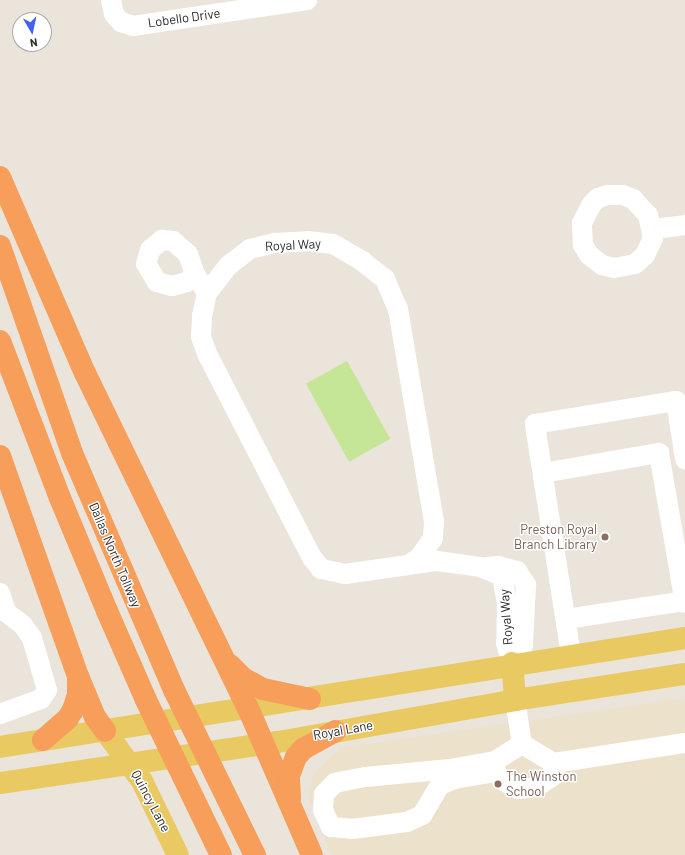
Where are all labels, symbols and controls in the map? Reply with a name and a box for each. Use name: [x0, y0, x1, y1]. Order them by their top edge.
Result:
street label: Lobello Drive: [147, 5, 221, 31]
north arrow: [12, 12, 52, 52]
text: N: [29, 36, 38, 50]
street label: Royal Way: [265, 236, 321, 254]
street label: Dallas North Tollway: [86, 500, 144, 610]
place label: Preston Royal Branch Library: [514, 522, 597, 553]
marker: Preston Royal Branch Library: [600, 532, 610, 542]
street label: Royal Way: [496, 588, 516, 646]
street label: Royal Lane: [312, 717, 374, 743]
street label: Quincy Lane: [128, 767, 174, 835]
place label: The Winston School: [506, 769, 576, 800]
marker: The Winston School: [493, 779, 503, 789]

